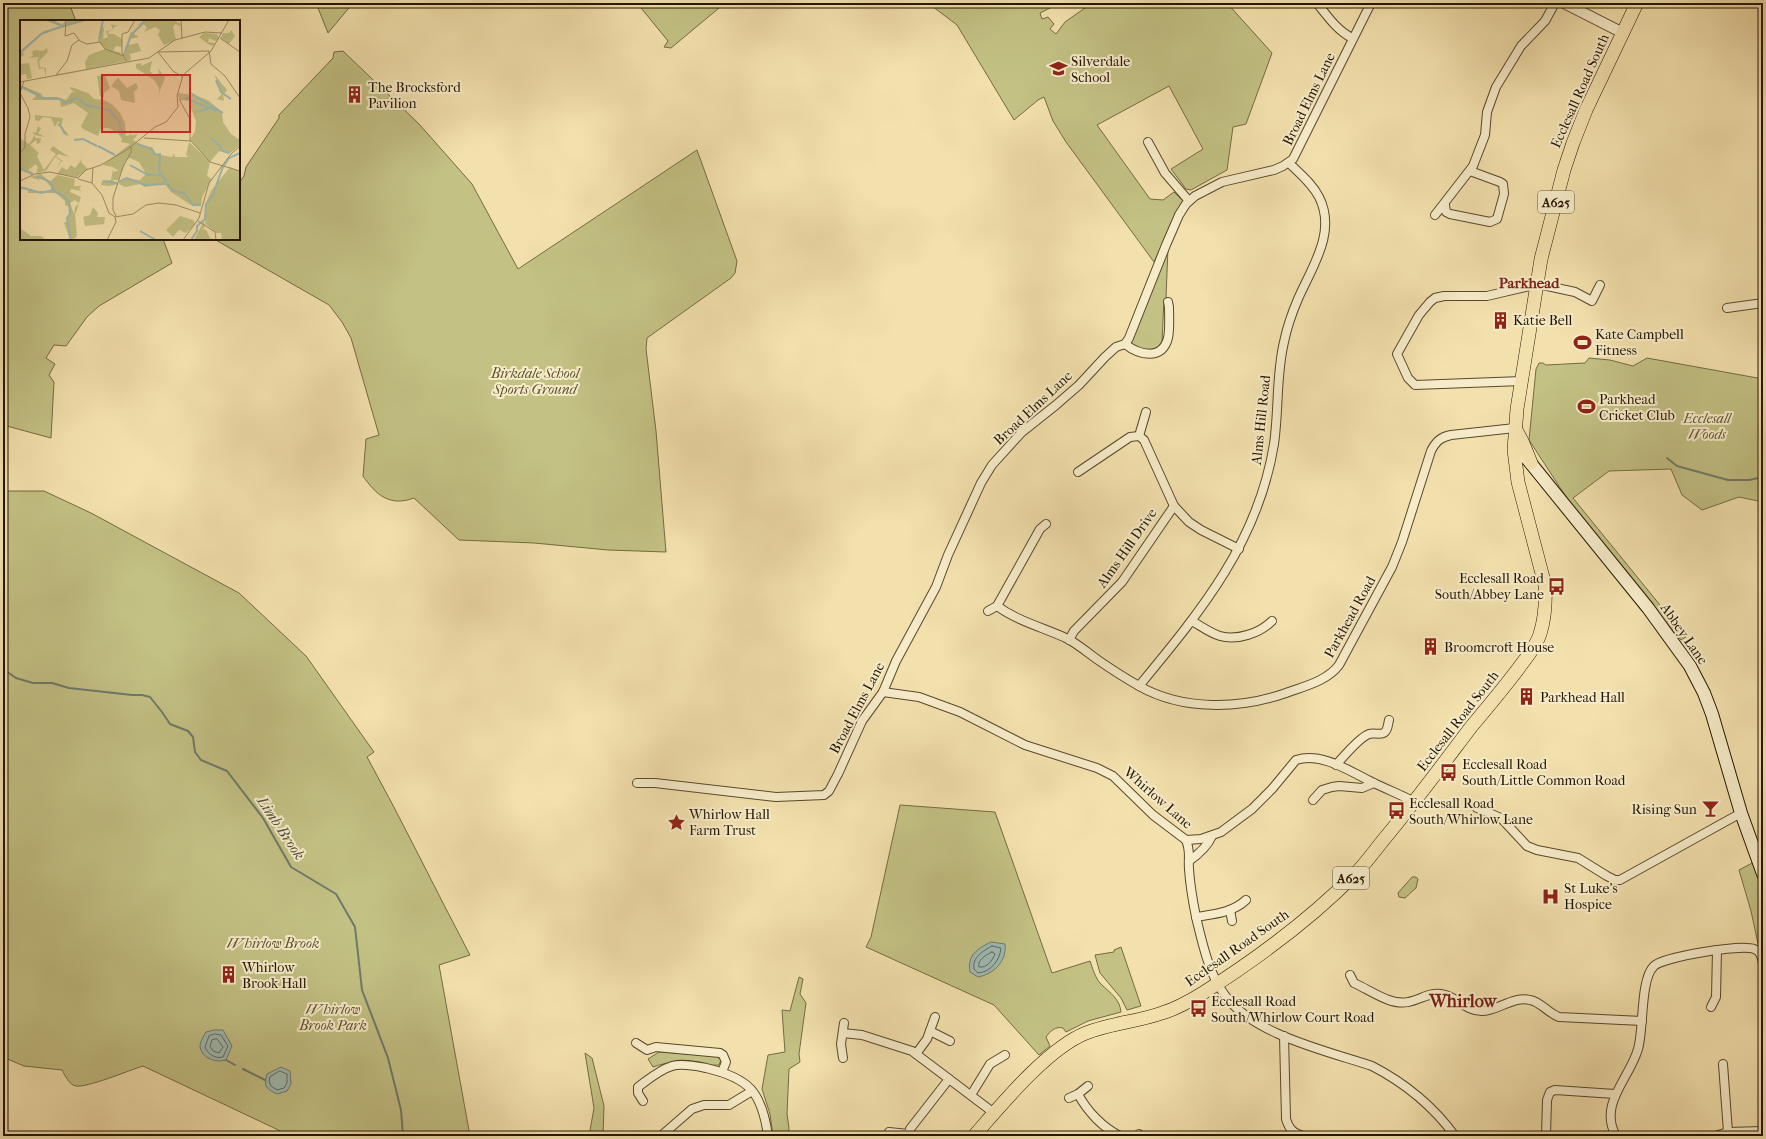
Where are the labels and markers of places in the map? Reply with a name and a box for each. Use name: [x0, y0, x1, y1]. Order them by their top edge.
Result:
place label: Silverdale School: [1071, 53, 1130, 86]
school or university icon: Silverdale School: [1048, 59, 1068, 79]
place label: The Brocksford Pavilion: [368, 79, 461, 112]
building icon: The Brocksford Pavilion: [345, 85, 365, 105]
building icon: Katie Bell: [1490, 310, 1510, 330]
place label: Katie Bell: [1513, 312, 1573, 329]
place label: Kate Campbell Fitness: [1595, 326, 1684, 359]
sports icon: Kate Campbell Fitness: [1572, 332, 1592, 352]
place label: Parkhead Cricket Club: [1599, 391, 1675, 424]
sports icon: Parkhead Cricket Club: [1576, 397, 1596, 417]
place label: Ecclesall Road South/Abbey Lane: [1435, 570, 1544, 603]
bus stop icon: Ecclesall Road South/Abbey Lane: [1547, 576, 1567, 596]
building icon: Broomcroft House: [1421, 637, 1441, 657]
place label: Broomcroft House: [1444, 639, 1554, 656]
building icon: Parkhead Hall: [1517, 687, 1537, 707]
place label: Parkhead Hall: [1540, 689, 1625, 706]
place label: Ecclesall Road South/Little Common Road: [1462, 756, 1626, 789]
bus stop icon: Ecclesall Road South/Little Common Road: [1439, 762, 1459, 782]
place label: Ecclesall Road South/Whirlow Lane: [1409, 795, 1533, 828]
bar icon: Rising Sun: [1700, 799, 1720, 819]
bus stop icon: Ecclesall Road South/Whirlow Lane: [1386, 801, 1406, 821]
place label: Rising Sun: [1632, 801, 1697, 818]
place label: Whirlow Hall Farm Trust: [688, 806, 770, 839]
place icon: Whirlow Hall Farm Trust: [666, 812, 686, 832]
place label: St Luke's Hospice: [1564, 880, 1618, 913]
hospital icon: St Luke's Hospice: [1541, 886, 1561, 906]
place label: Whirlow Brook Hall: [241, 959, 307, 992]
building icon: Whirlow Brook Hall: [219, 965, 239, 985]
place label: Ecclesall Road South/Whirlow Court Road: [1211, 993, 1375, 1026]
bus stop icon: Ecclesall Road South/Whirlow Court Road: [1188, 999, 1208, 1019]

